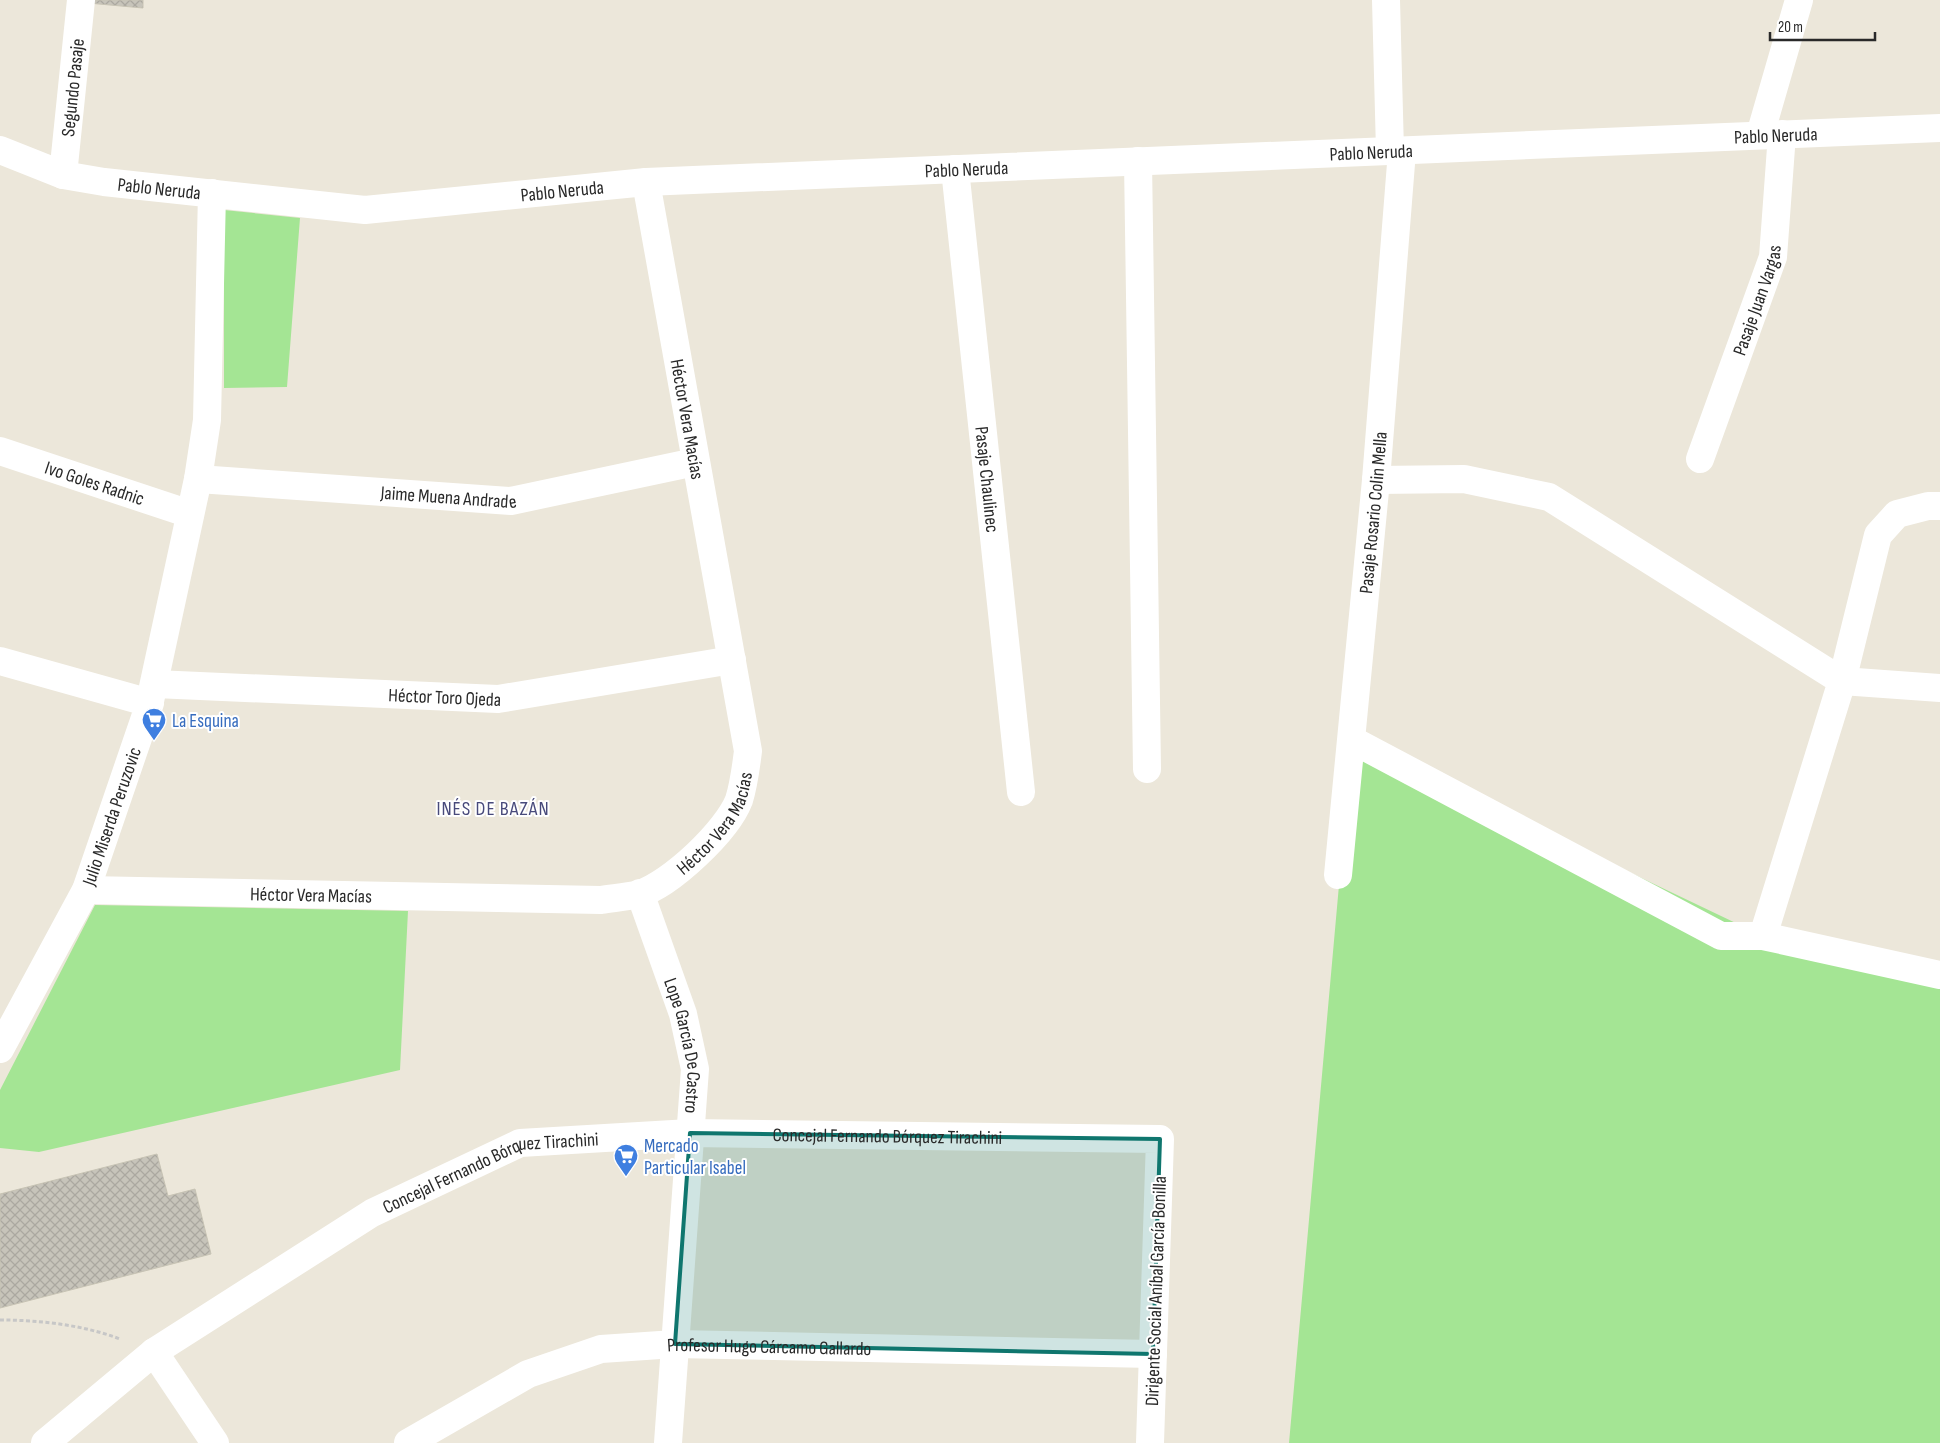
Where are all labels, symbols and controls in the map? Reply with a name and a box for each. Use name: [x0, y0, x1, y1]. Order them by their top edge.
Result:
scale bar: [1770, 10, 1875, 42]
text: 20 m: [1778, 18, 1803, 37]
street label: Segundo Pasaje: [57, 37, 90, 138]
street label: Pablo Neruda: [1734, 123, 1818, 150]
street label: Pablo Neruda: [1329, 140, 1413, 166]
street label: Pablo Neruda: [924, 157, 1009, 183]
street label: Pablo Neruda: [116, 174, 202, 205]
street label: Pablo Neruda: [520, 176, 605, 207]
street label: Pasaje Juan Vargas: [1728, 244, 1787, 359]
street label: Héctor Vera Macías: [665, 357, 708, 481]
street label: Pasaje Chaulinec: [969, 425, 1003, 534]
street label: Pasaje Rosario Colin Mella: [1355, 431, 1393, 595]
street label: Ivo Goles Radnic: [42, 457, 147, 511]
street label: Jaime Muena Andrade: [379, 482, 519, 514]
street label: Héctor Toro Ojeda: [388, 684, 502, 712]
supermarket icon: La Esquina: [141, 707, 167, 741]
place label: La Esquina: [172, 710, 239, 733]
street label: Julio Miserda Peruzovic: [78, 744, 147, 890]
street label: Héctor Vera Macías: [672, 770, 758, 880]
district label: INÉS DE BAZÁN: [436, 797, 550, 821]
street label: Héctor Vera Macías: [250, 883, 372, 909]
street label: Lope García De Castro: [658, 975, 705, 1114]
street label: Concejal Fernando Bórquez Tirachini: [772, 1124, 1002, 1150]
street label: Concejal Fernando Bórquez Tirachini: [379, 1128, 599, 1219]
place label: Mercado Particular Isabel: [644, 1135, 746, 1180]
supermarket icon: Mercado Particular Isabel: [613, 1143, 639, 1177]
street label: Dirigente Social Aníbal García Bonilla: [1141, 1176, 1172, 1406]
street label: Profesor Hugo Cárcamo Gallardo: [666, 1334, 872, 1361]

